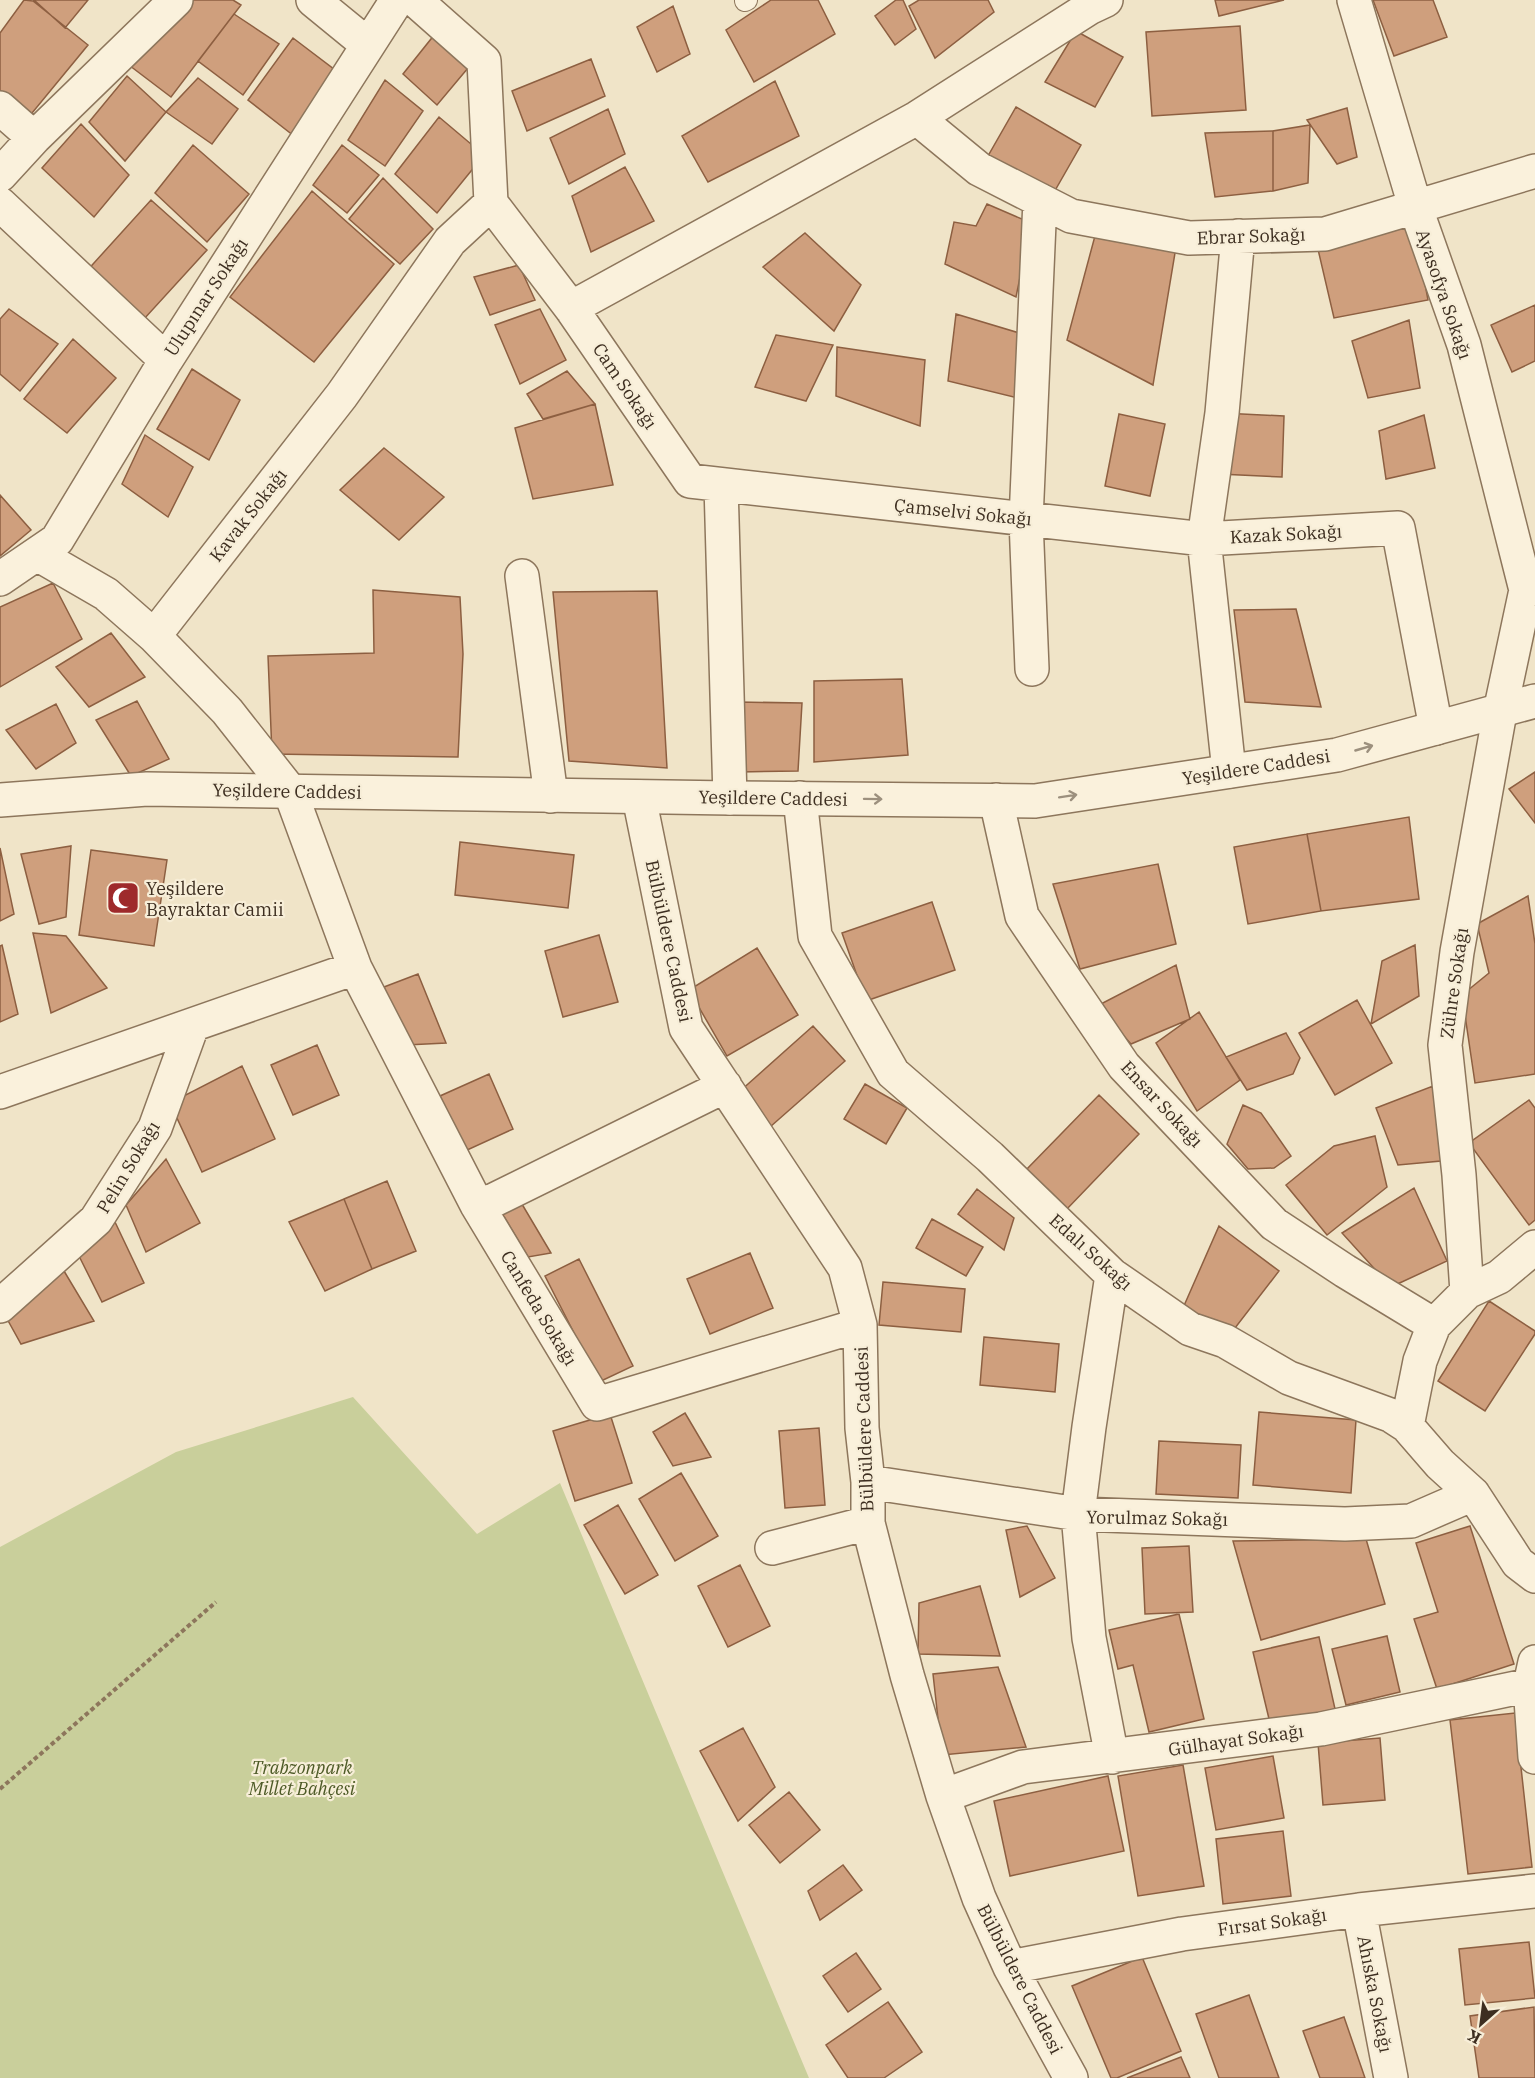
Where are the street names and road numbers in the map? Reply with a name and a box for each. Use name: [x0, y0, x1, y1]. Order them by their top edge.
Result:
street label: Ebrar Sokağı: [1196, 223, 1306, 249]
street label: Ayasofya Sokağı: [1411, 226, 1477, 362]
street label: Ulupınar Sokağı: [159, 233, 253, 360]
street label: Cam Sokağı: [588, 338, 662, 434]
street label: Kavak Sokağı: [204, 463, 292, 566]
street label: Çamselvi Sokağı: [893, 493, 1033, 531]
street label: Kazak Sokağı: [1229, 520, 1343, 548]
street label: Yeşildere Caddesi: [1180, 744, 1332, 790]
street label: Yeşildere Caddesi: [212, 778, 362, 804]
street label: Yeşildere Caddesi: [698, 785, 848, 811]
street label: Bülbüldere Caddesi: [641, 858, 698, 1025]
street label: Zühre Sokağı: [1435, 926, 1473, 1040]
street label: Ensar Sokağı: [1116, 1056, 1208, 1152]
street label: Pelin Sokağı: [91, 1116, 165, 1217]
street label: Edalı Sokağı: [1045, 1209, 1138, 1296]
street label: Canfeda Sokağı: [496, 1246, 583, 1370]
street label: Bülbüldere Caddesi: [850, 1346, 878, 1512]
street label: Yorulmaz Sokağı: [1086, 1505, 1229, 1531]
street label: Gülhayat Sokağı: [1167, 1719, 1305, 1761]
street label: Bülbüldere Caddesi: [972, 1900, 1068, 2058]
street label: Fırsat Sokağı: [1216, 1903, 1328, 1941]
street label: Ahıska Sokağı: [1352, 1933, 1398, 2055]

